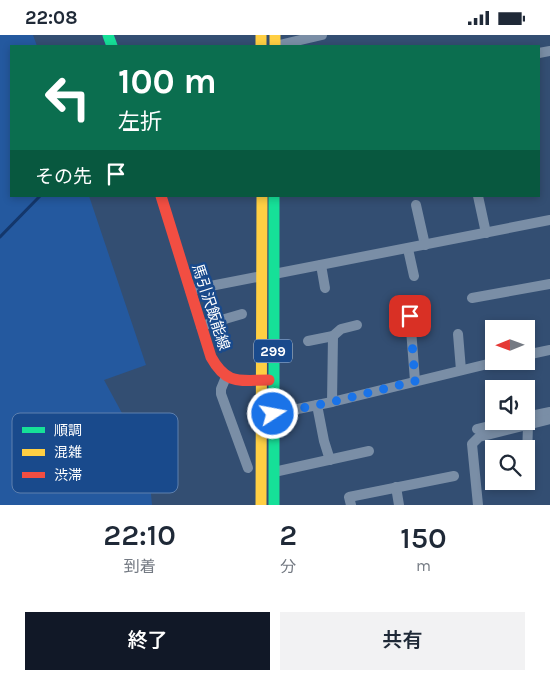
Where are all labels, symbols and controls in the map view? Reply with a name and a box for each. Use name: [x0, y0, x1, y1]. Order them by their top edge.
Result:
text: 22:08: [25, 7, 77, 29]
text: 100 m: [118, 61, 217, 102]
icon: left: [35, 65, 100, 130]
text: 左折: [118, 109, 162, 135]
icon: arrive: [102, 160, 130, 188]
text: その先: [35, 166, 92, 188]
street label: 馬引沢飯能線: [189, 261, 233, 353]
pin: [389, 295, 431, 337]
icon: arrive: [396, 302, 424, 330]
north arrow: [485, 320, 535, 370]
map controls: [485, 320, 535, 490]
road number: 299: [254, 339, 292, 363]
button: sound: [485, 380, 535, 430]
position arrow: [246, 387, 298, 439]
legend: [12, 413, 178, 493]
text: 順調: [54, 422, 82, 439]
button: search: [485, 440, 535, 490]
text: 混雑: [54, 444, 82, 461]
text: 渋滞: [54, 467, 82, 484]
text: 22:10: [103, 517, 176, 553]
text: 2: [279, 517, 297, 553]
text: 150: [400, 520, 447, 556]
text: m: [416, 556, 431, 575]
text: 到着: [124, 557, 156, 576]
text: 分: [280, 557, 296, 576]
button: 終了: [25, 612, 270, 670]
button: 共有: [280, 612, 525, 670]

